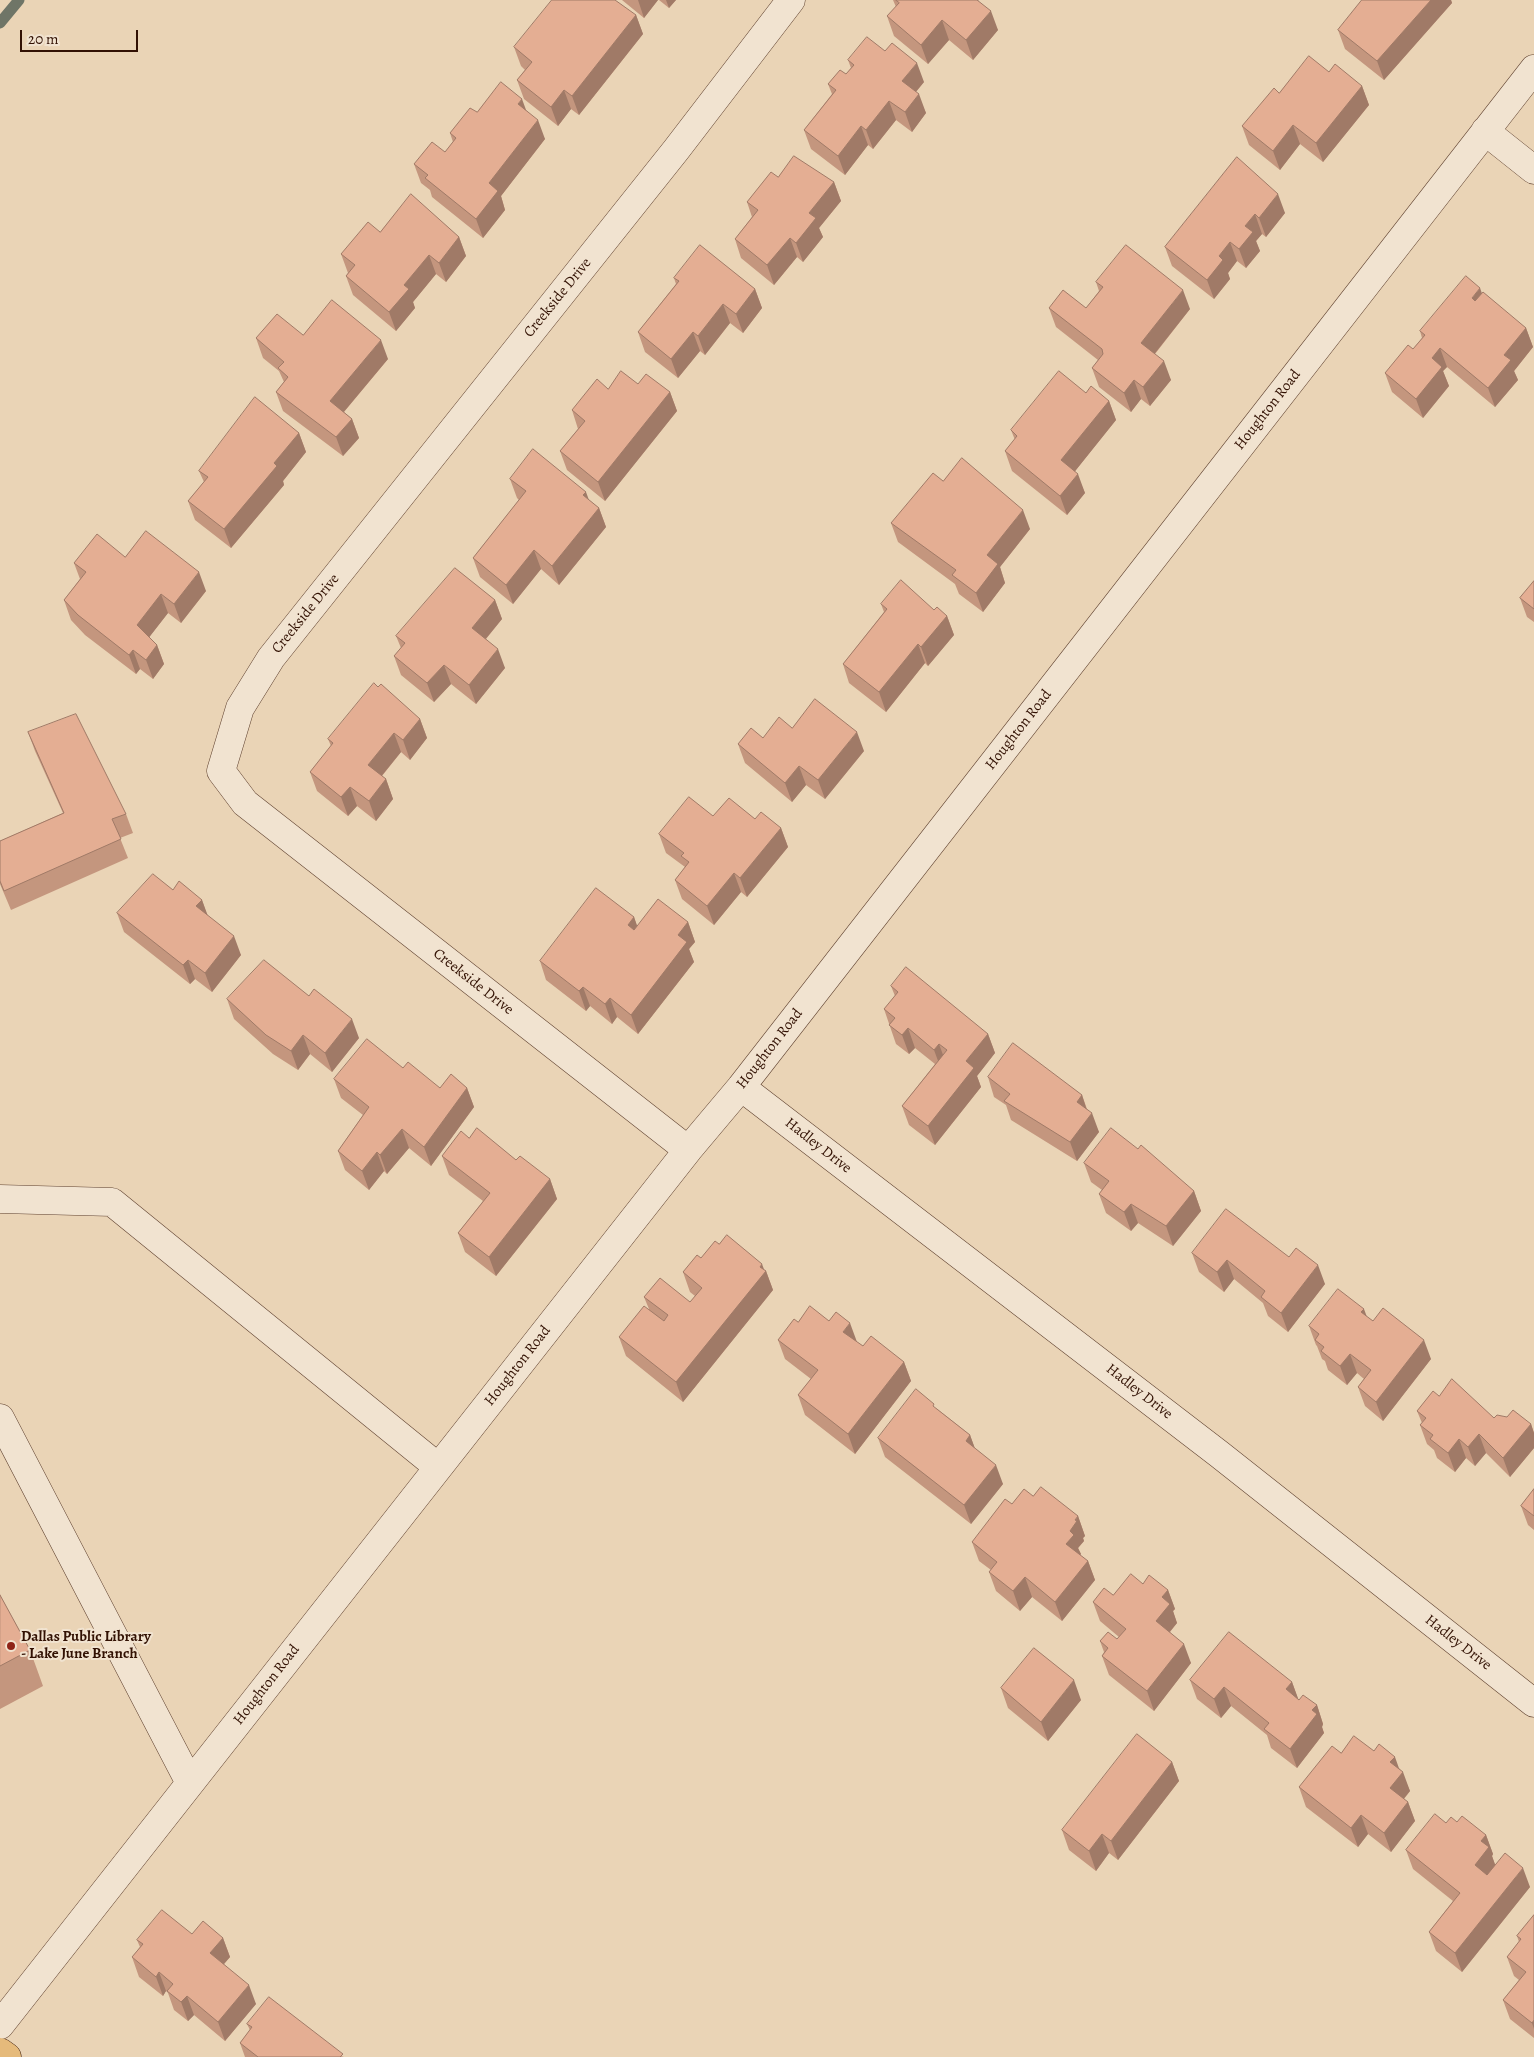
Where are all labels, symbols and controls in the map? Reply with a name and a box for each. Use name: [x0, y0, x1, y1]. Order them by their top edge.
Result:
scale bar: [22, 20, 140, 52]
text: 20 m: [28, 29, 59, 49]
street label: Creekside Drive: [520, 255, 596, 341]
street label: Houghton Road: [1231, 366, 1305, 454]
street label: Creekside Drive: [268, 571, 344, 657]
street label: Houghton Road: [982, 686, 1056, 774]
street label: Creekside Drive: [429, 945, 517, 1019]
street label: Houghton Road: [733, 1005, 807, 1093]
street label: Hadley Drive: [781, 1114, 855, 1178]
street label: Houghton Road: [481, 1322, 555, 1410]
street label: Hadley Drive: [1102, 1360, 1176, 1424]
street label: Hadley Drive: [1421, 1611, 1495, 1675]
place label: Dallas Public Library - Lake June Branch: [21, 1628, 151, 1663]
marker: Dallas Public Library - Lake June Branch: [5, 1640, 17, 1652]
street label: Houghton Road: [230, 1641, 304, 1729]

